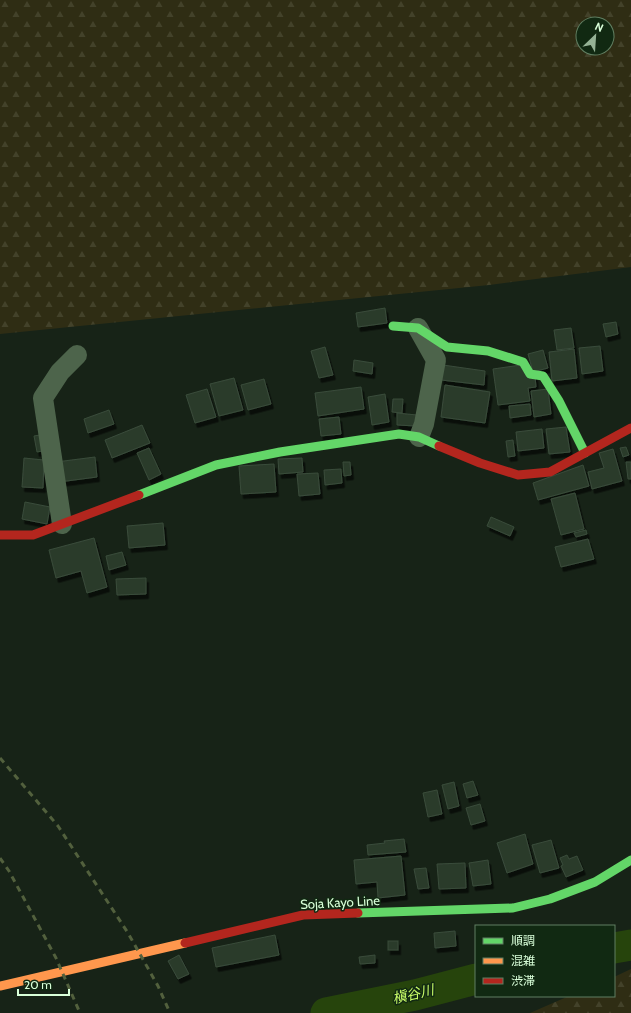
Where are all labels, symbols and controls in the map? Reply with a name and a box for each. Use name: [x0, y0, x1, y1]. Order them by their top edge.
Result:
north arrow: [575, 16, 615, 56]
text: N: [593, 19, 606, 35]
street label: Soja Kayo Line: [300, 892, 381, 913]
legend: [475, 925, 615, 997]
text: 順調: [511, 933, 535, 948]
text: 混雑: [511, 953, 535, 968]
scale bar: [18, 971, 69, 997]
text: 渋滞: [511, 973, 535, 988]
text: 20 m: [24, 977, 52, 992]
water label: 槇谷川: [391, 980, 437, 1007]

